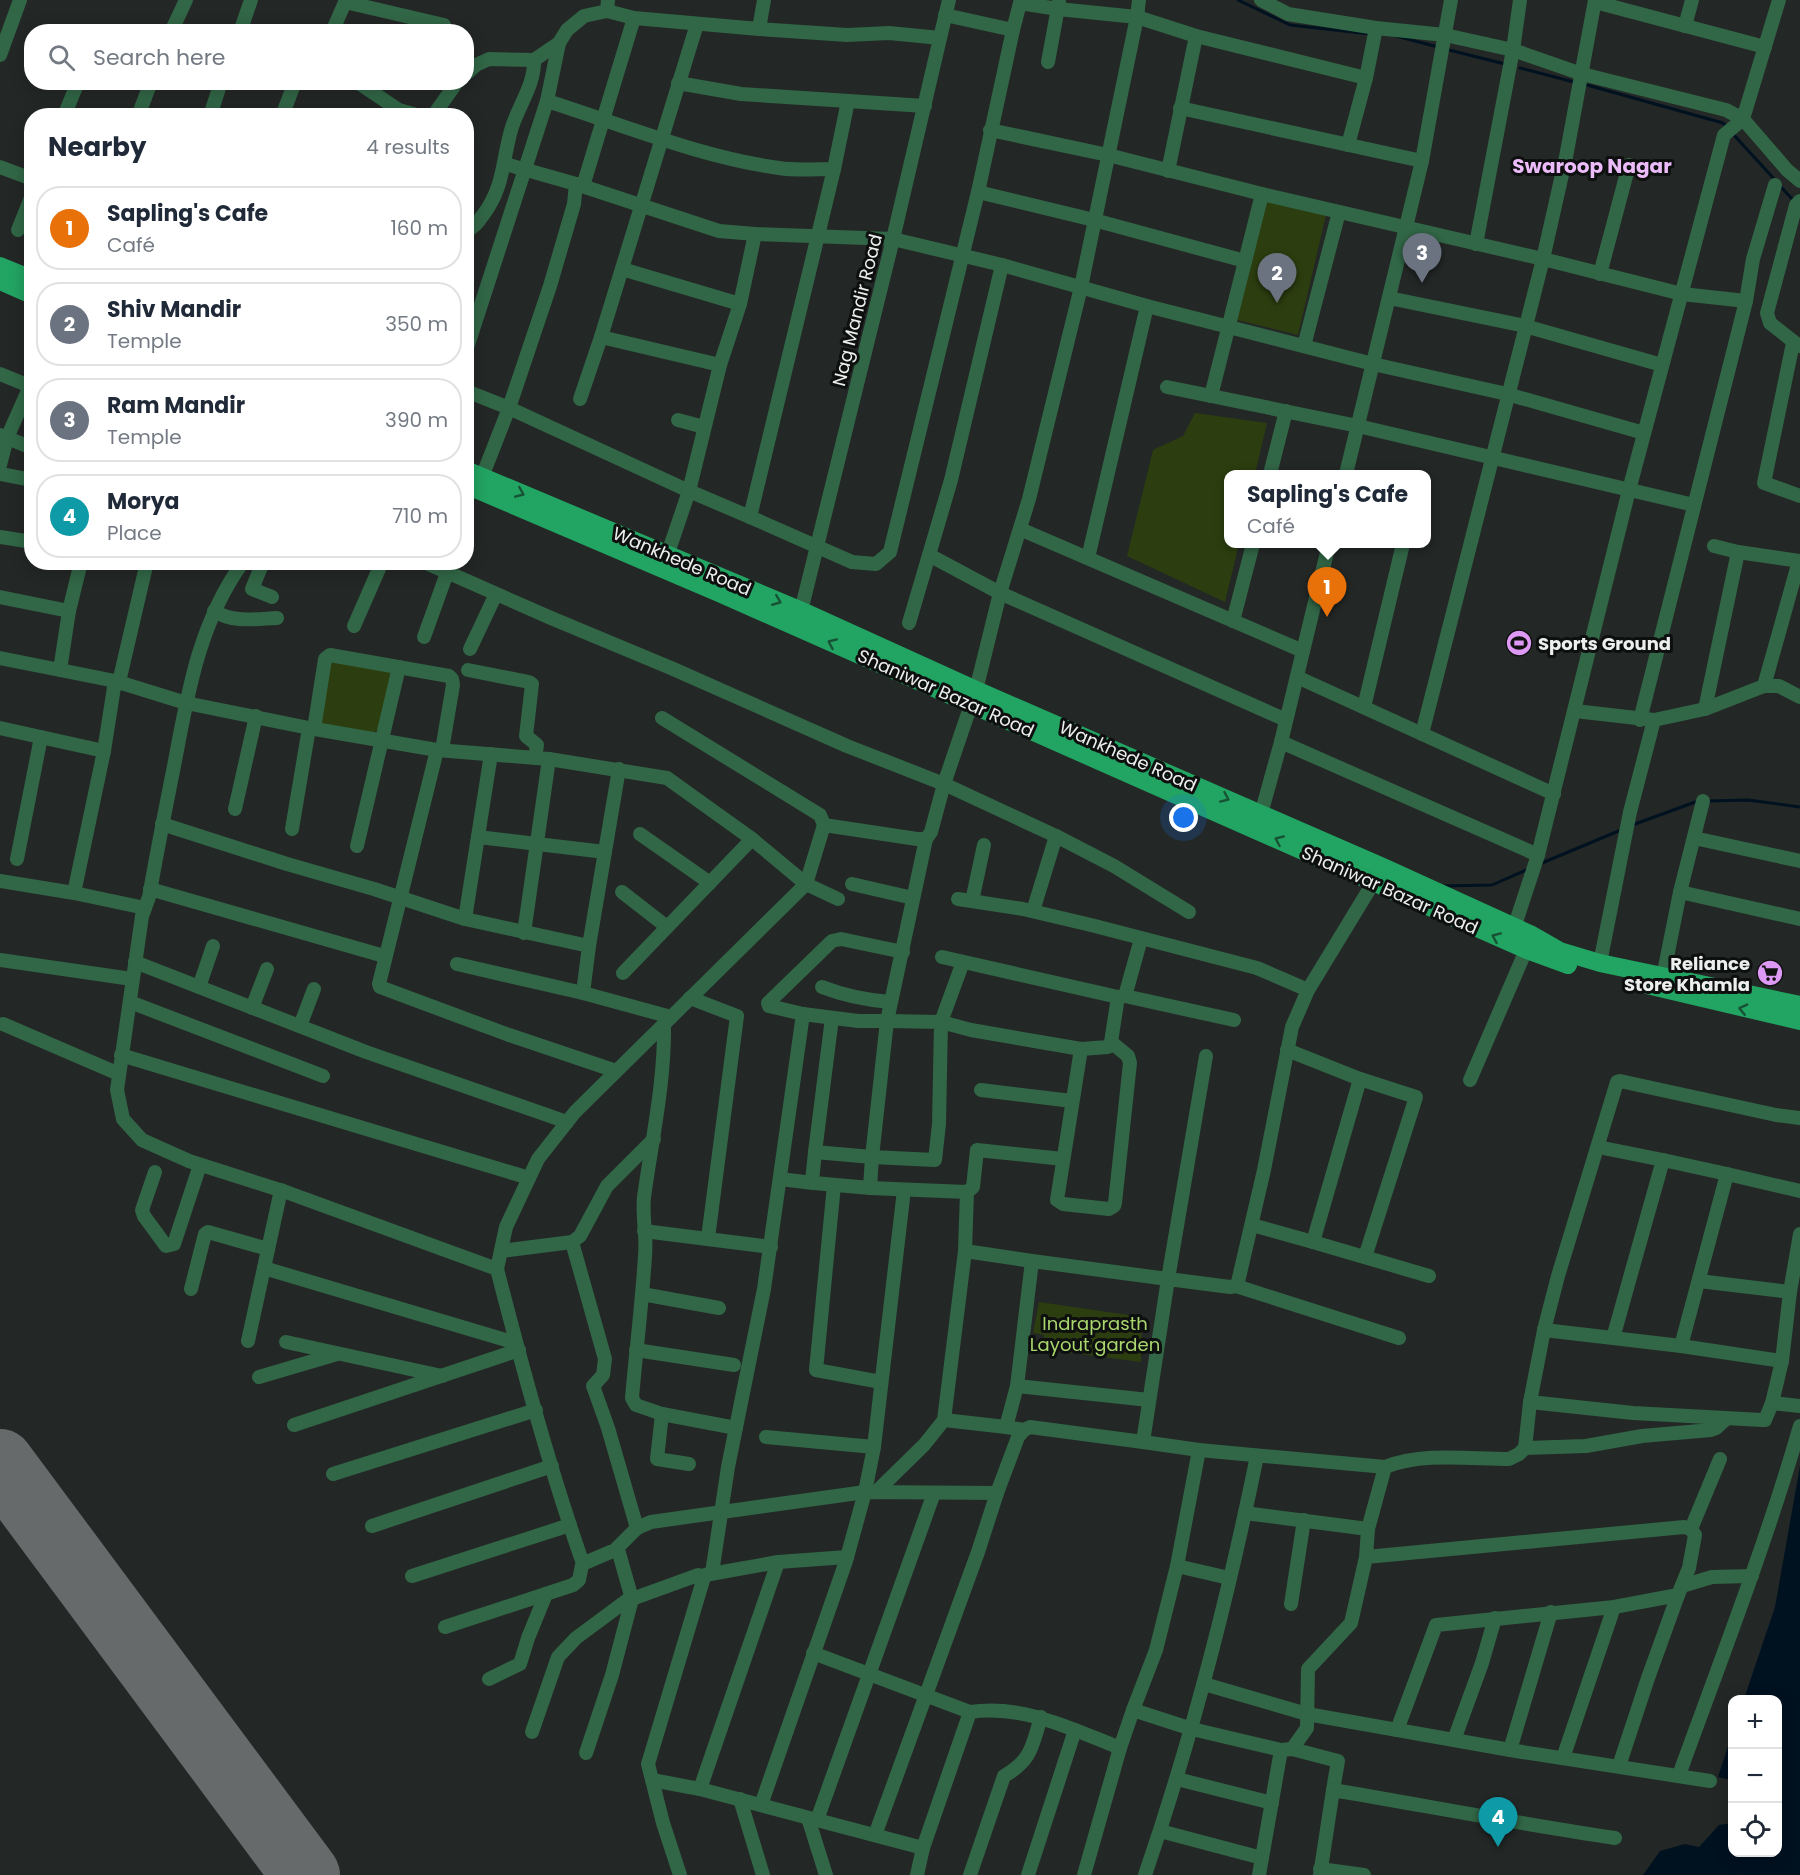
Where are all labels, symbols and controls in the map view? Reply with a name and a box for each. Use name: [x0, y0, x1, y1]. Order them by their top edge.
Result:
search box: [24, 24, 474, 90]
icon: search: [45, 41, 78, 74]
text: Search here: [93, 42, 226, 73]
text: Nearby: [48, 129, 146, 165]
text: 4 results: [366, 133, 450, 161]
district label: Swaroop Nagar: [1512, 152, 1672, 180]
text: Sapling's Cafe: [107, 198, 268, 229]
text: 1: [66, 214, 73, 242]
text: 160 m: [390, 214, 448, 242]
text: Café: [107, 231, 155, 259]
street label: Nag Mandir Road: [826, 231, 888, 389]
pin: 3: [1402, 234, 1442, 283]
pin: 2: [1258, 254, 1296, 303]
text: Shiv Mandir: [107, 294, 241, 325]
text: 2: [64, 310, 75, 338]
text: 350 m: [385, 310, 448, 338]
text: Temple: [107, 327, 182, 355]
text: Ram Mandir: [107, 390, 245, 421]
text: 3: [63, 406, 76, 434]
text: 390 m: [385, 406, 448, 434]
text: Temple: [107, 423, 182, 451]
popup: [1224, 470, 1431, 548]
text: Sapling's Cafe: [1247, 479, 1408, 510]
text: Morya: [107, 486, 179, 517]
one-way arrow: [514, 486, 525, 498]
text: 4: [63, 502, 76, 530]
text: 710 m: [392, 502, 448, 530]
text: Café: [1247, 512, 1295, 540]
text: Place: [107, 519, 162, 547]
street label: Wankhede Road: [609, 521, 755, 601]
pin: 1: [1308, 568, 1346, 617]
one-way arrow: [771, 594, 782, 606]
sports icon: Sports Ground: [1504, 628, 1534, 658]
place label: Sports Ground: [1538, 631, 1671, 656]
one-way arrow: [827, 638, 838, 650]
street label: Shaniwar Bazar Road: [854, 643, 1038, 743]
street label: Wankhede Road: [1055, 714, 1201, 798]
one-way arrow: [1218, 791, 1229, 803]
your location: [1169, 803, 1198, 832]
one-way arrow: [1275, 836, 1286, 848]
street label: Shaniwar Bazar Road: [1298, 840, 1482, 940]
one-way arrow: [1491, 932, 1502, 944]
place label: Reliance Store Khamla: [1624, 951, 1750, 997]
supermarket icon: Reliance Store Khamla: [1755, 958, 1785, 988]
one-way arrow: [1738, 1003, 1748, 1016]
park label: Indraprasth Layout garden: [1030, 1311, 1160, 1357]
map controls: [1728, 1695, 1782, 1857]
button: +: [1728, 1695, 1782, 1749]
button: −: [1728, 1749, 1782, 1803]
pin: 4: [1478, 1798, 1518, 1847]
button: locate: [1728, 1803, 1782, 1857]

